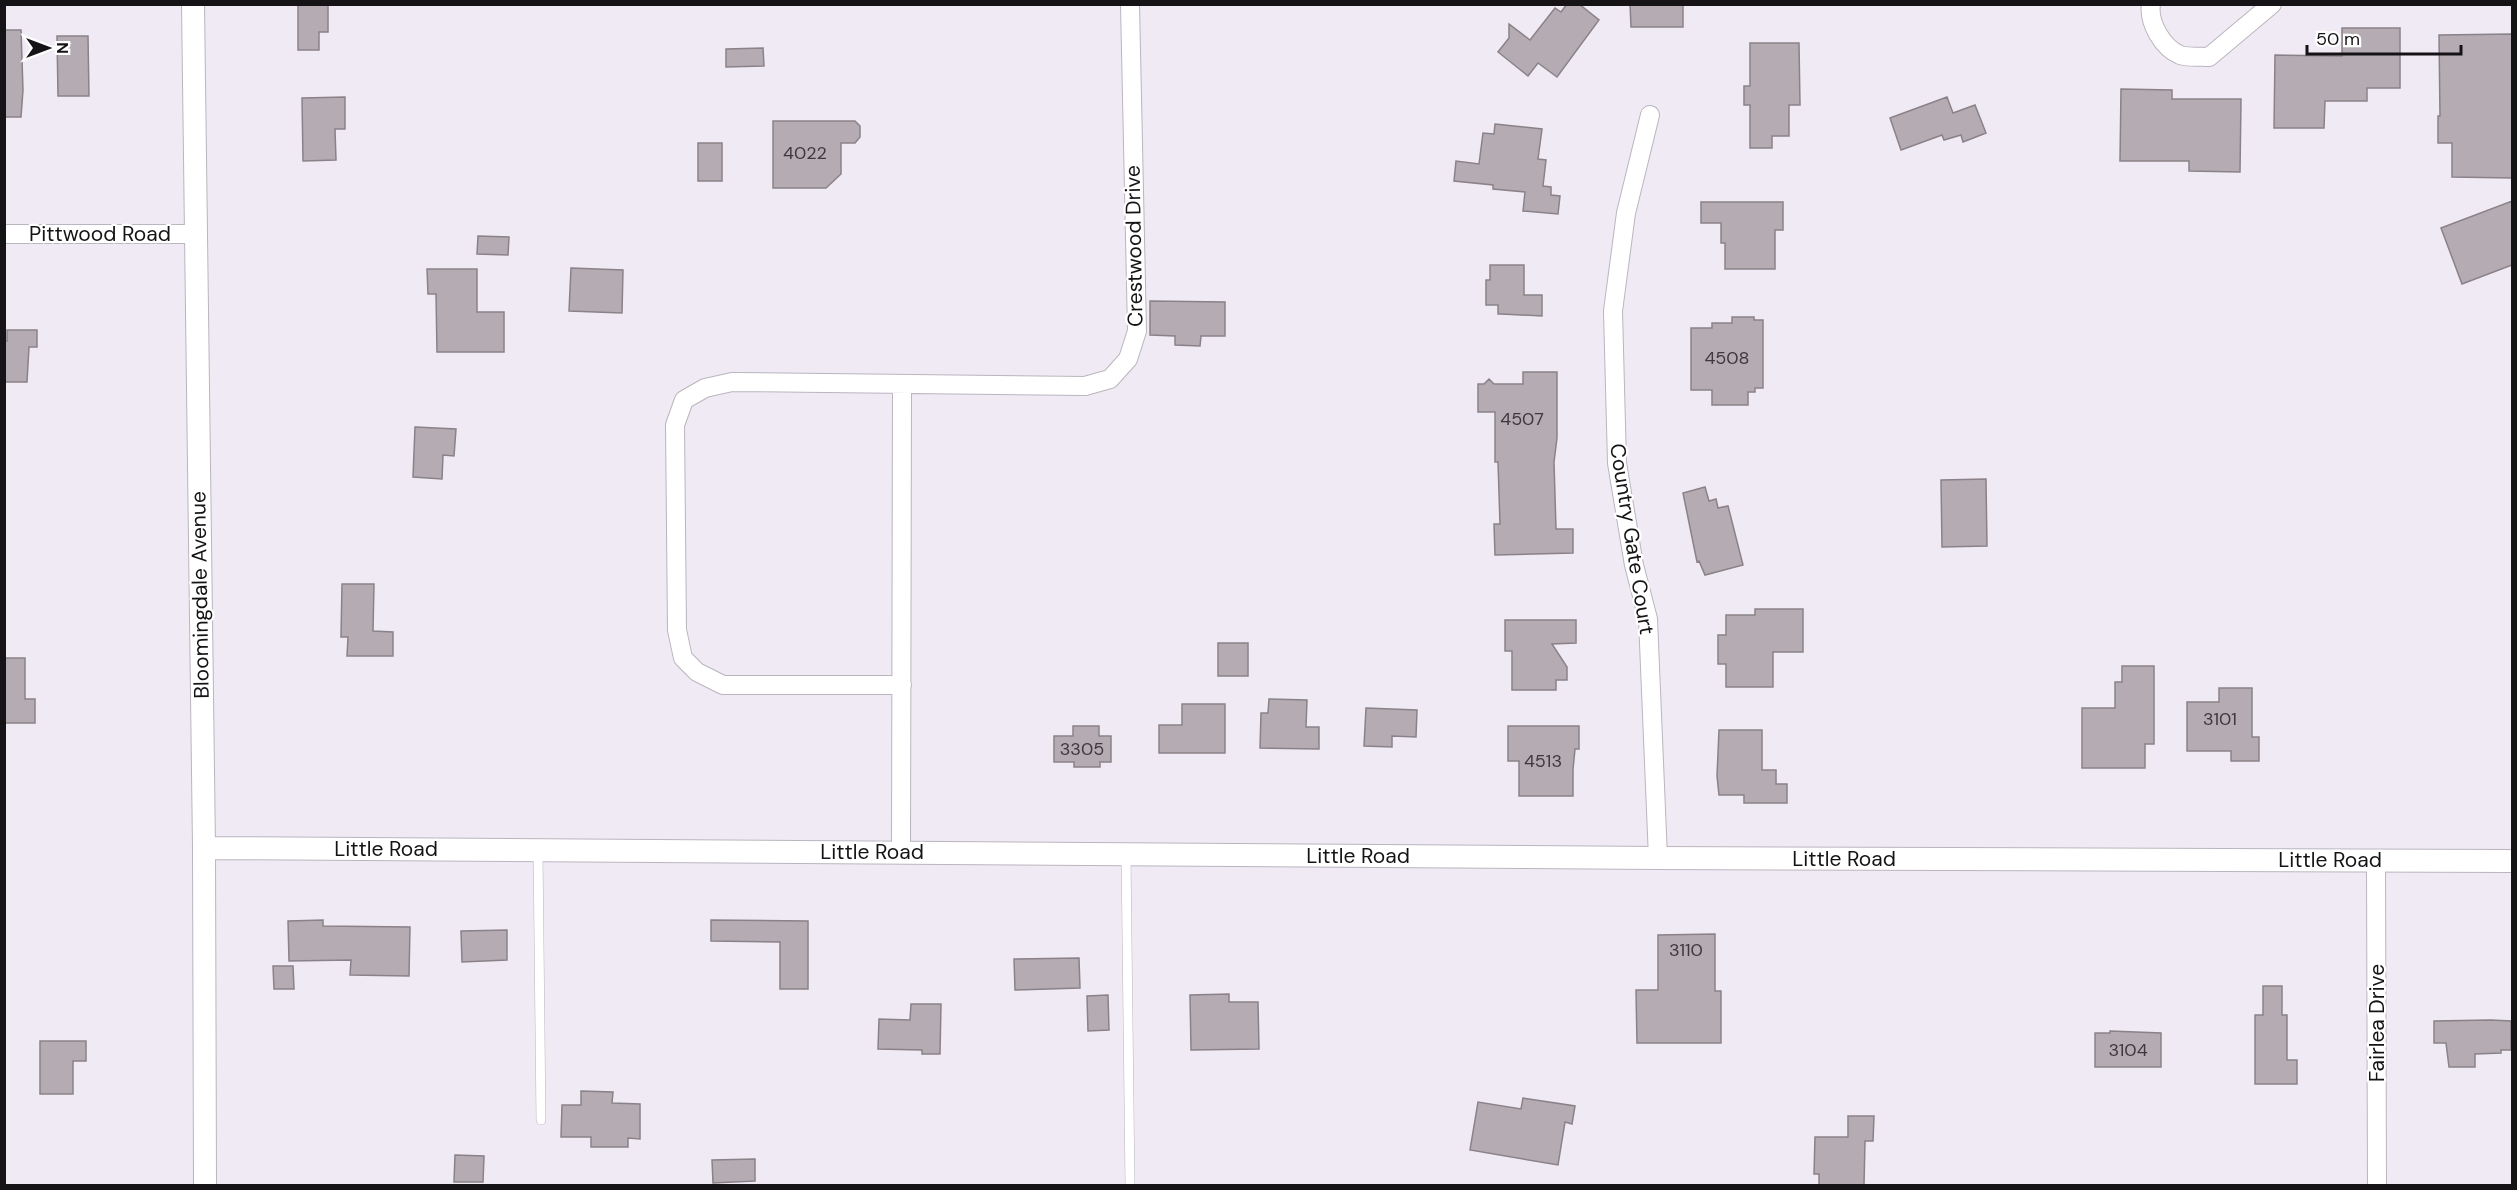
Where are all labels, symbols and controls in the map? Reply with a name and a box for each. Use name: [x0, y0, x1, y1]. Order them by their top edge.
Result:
north arrow: [18, 18, 78, 78]
scale bar: [2307, 18, 2462, 56]
text: 50 m: [2316, 27, 2360, 51]
text: N: [52, 42, 73, 54]
house number: 4022: [783, 141, 827, 165]
street label: Crestwood Drive: [1119, 165, 1149, 327]
street label: Pittwood Road: [29, 220, 171, 248]
house number: 4508: [1704, 346, 1750, 370]
house number: 4507: [1500, 407, 1544, 431]
street label: Country Gate Court: [1603, 442, 1661, 636]
street label: Bloomingdale Avenue: [184, 491, 216, 699]
house number: 3101: [2203, 707, 2237, 731]
house number: 3305: [1060, 737, 1104, 761]
house number: 4513: [1524, 749, 1562, 773]
street label: Little Road: [334, 835, 438, 863]
street label: Little Road: [820, 838, 924, 866]
street label: Little Road: [1306, 842, 1410, 870]
street label: Little Road: [1792, 845, 1896, 873]
street label: Little Road: [2278, 846, 2382, 874]
house number: 3110: [1669, 938, 1703, 962]
street label: Fairlea Drive: [2363, 964, 2391, 1082]
house number: 3104: [2108, 1038, 2148, 1062]

